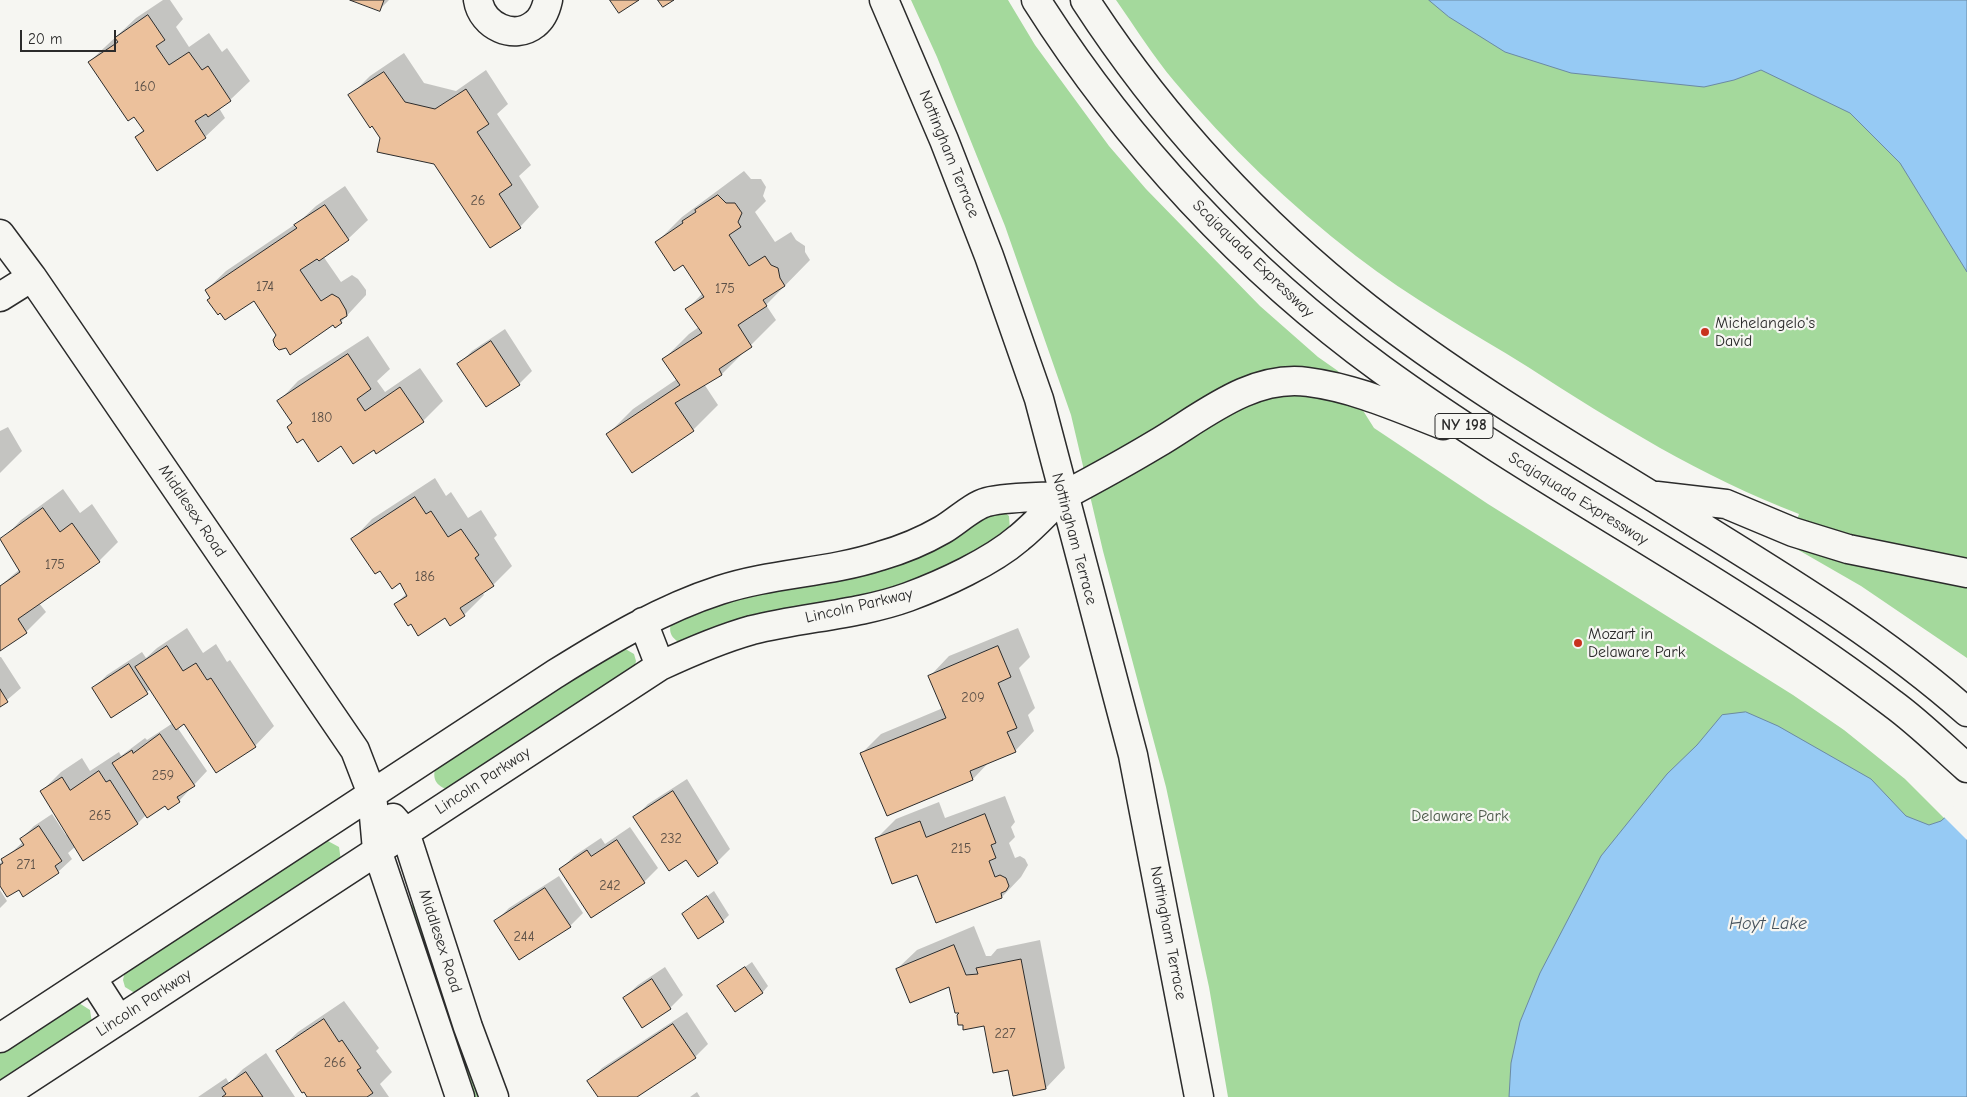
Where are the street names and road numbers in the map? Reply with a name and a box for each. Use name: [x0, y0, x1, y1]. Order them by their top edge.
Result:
street label: Nottingham Terrace: [915, 87, 983, 221]
street label: Scajaquada Expressway: [1188, 196, 1318, 322]
road number: NY 198: [1435, 414, 1493, 438]
street label: Scajaquada Expressway: [1504, 448, 1652, 550]
street label: Middlesex Road: [154, 461, 230, 561]
street label: Nottingham Terrace: [1047, 471, 1101, 607]
street label: Lincoln Parkway: [803, 584, 915, 628]
street label: Lincoln Parkway: [432, 743, 534, 819]
street label: Nottingham Terrace: [1146, 864, 1190, 1002]
street label: Middlesex Road: [414, 887, 466, 995]
street label: Lincoln Parkway: [93, 965, 195, 1041]

